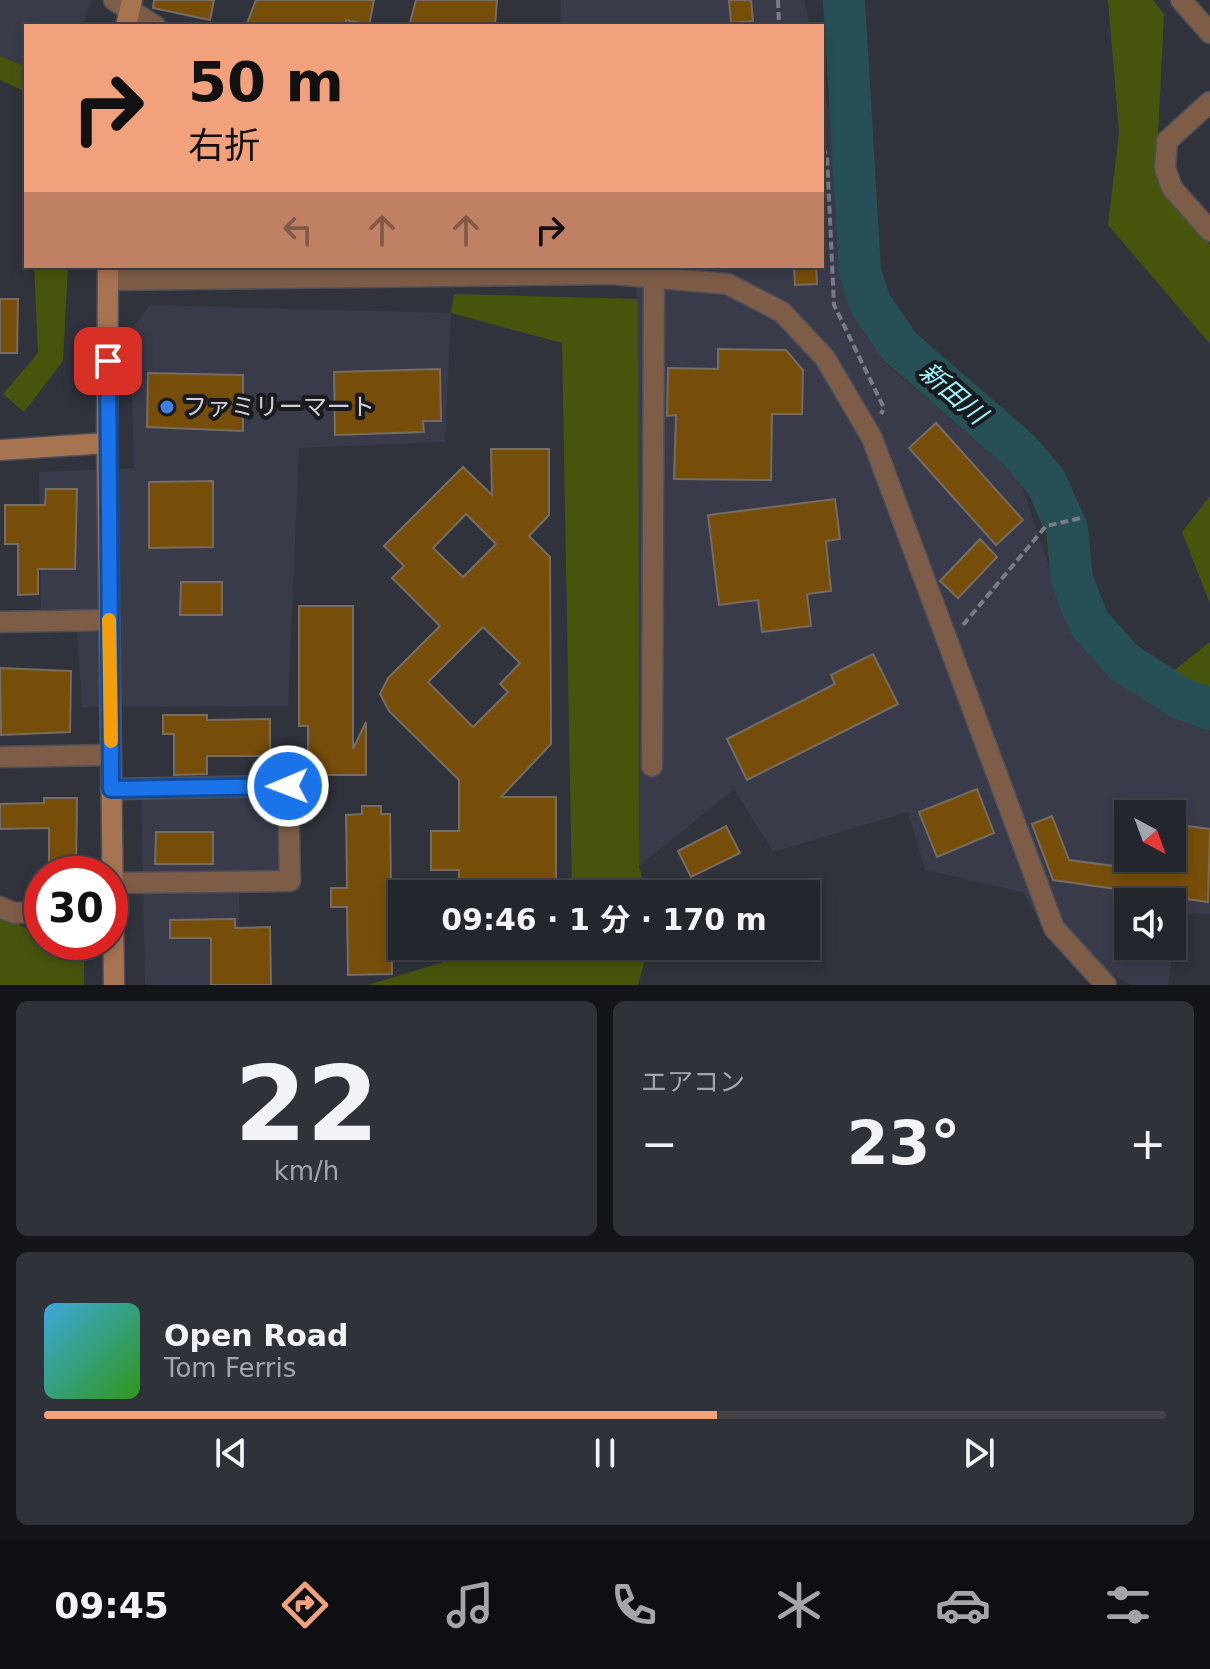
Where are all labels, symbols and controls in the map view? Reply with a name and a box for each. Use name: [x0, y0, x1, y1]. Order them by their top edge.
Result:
text: 50 m: [188, 49, 344, 114]
icon: right: [56, 56, 160, 160]
text: 右折: [188, 125, 260, 166]
icon: left: [276, 208, 320, 252]
icon: ahead: [360, 208, 404, 252]
icon: ahead: [444, 208, 488, 252]
icon: right: [528, 208, 572, 252]
pin: [74, 327, 142, 395]
icon: arrive: [86, 339, 130, 383]
water label: 新田川: [914, 356, 995, 432]
place label: ファミリーマート: [183, 393, 375, 421]
marker: ファミリーマート: [158, 398, 176, 416]
position arrow: [246, 744, 330, 828]
north arrow: [1114, 800, 1186, 872]
map controls: [1114, 800, 1186, 960]
speed limit sign: 30: [24, 856, 128, 960]
button: sound: [1114, 888, 1186, 960]
text: 09:46 · 1 分 · 170 m: [441, 902, 767, 937]
text: 22: [234, 1043, 379, 1165]
text: エアコン: [641, 1067, 745, 1097]
text: 23°: [847, 1108, 960, 1178]
text: −: [641, 1118, 678, 1169]
text: +: [1129, 1118, 1166, 1169]
text: km/h: [274, 1156, 339, 1186]
text: Open Road: [164, 1318, 349, 1353]
text: Tom Ferris: [164, 1353, 296, 1383]
icon: previous: [209, 1431, 253, 1475]
icon: pause: [583, 1431, 627, 1475]
icon: next: [957, 1431, 1001, 1475]
icon: directions: [277, 1577, 333, 1633]
icon: music: [442, 1577, 498, 1633]
icon: phone: [606, 1577, 662, 1633]
icon: climate: [771, 1577, 827, 1633]
icon: car: [935, 1577, 991, 1633]
icon: filters: [1100, 1577, 1156, 1633]
text: 09:45: [54, 1585, 169, 1626]

